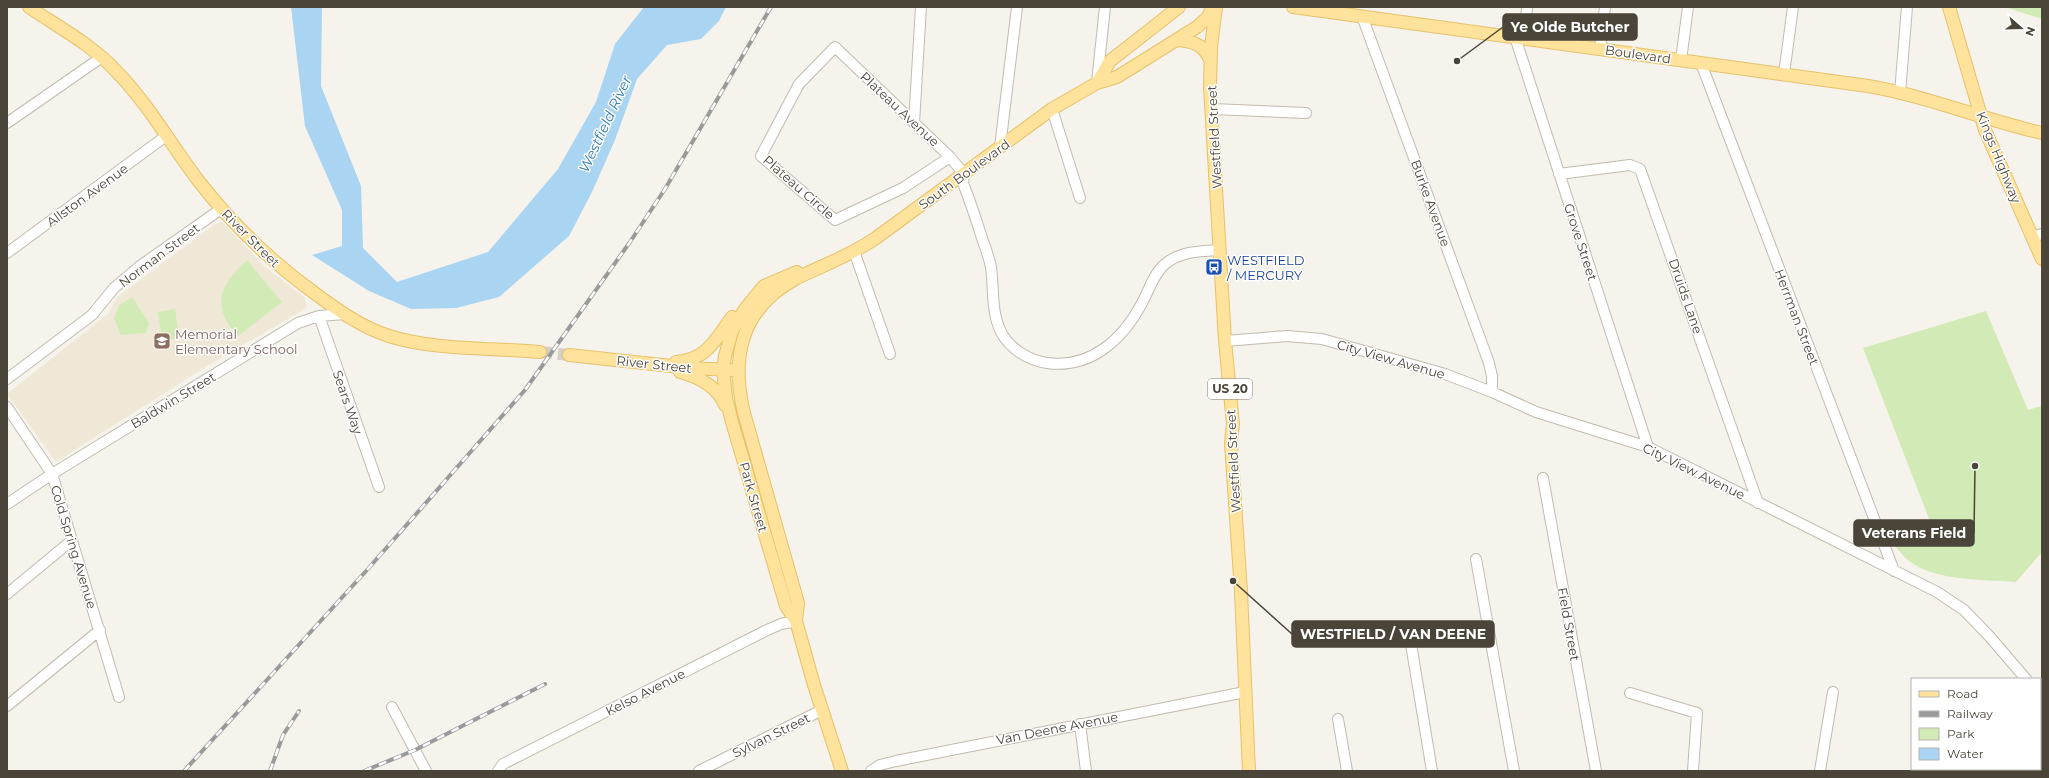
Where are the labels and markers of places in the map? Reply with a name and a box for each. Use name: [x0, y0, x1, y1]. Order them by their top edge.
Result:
callout: Ye Olde Butcher: [1503, 14, 1637, 40]
place label: WESTFIELD / MERCURY: [1226, 252, 1305, 283]
bus stop icon: WESTFIELD / MERCURY: [1204, 257, 1224, 277]
place label: Memorial Elementary School: [175, 326, 298, 357]
school or university icon: Memorial Elementary School: [152, 331, 172, 351]
callout: Veterans Field: [1854, 520, 1974, 546]
callout: WESTFIELD / VAN DEENE: [1292, 621, 1494, 647]

